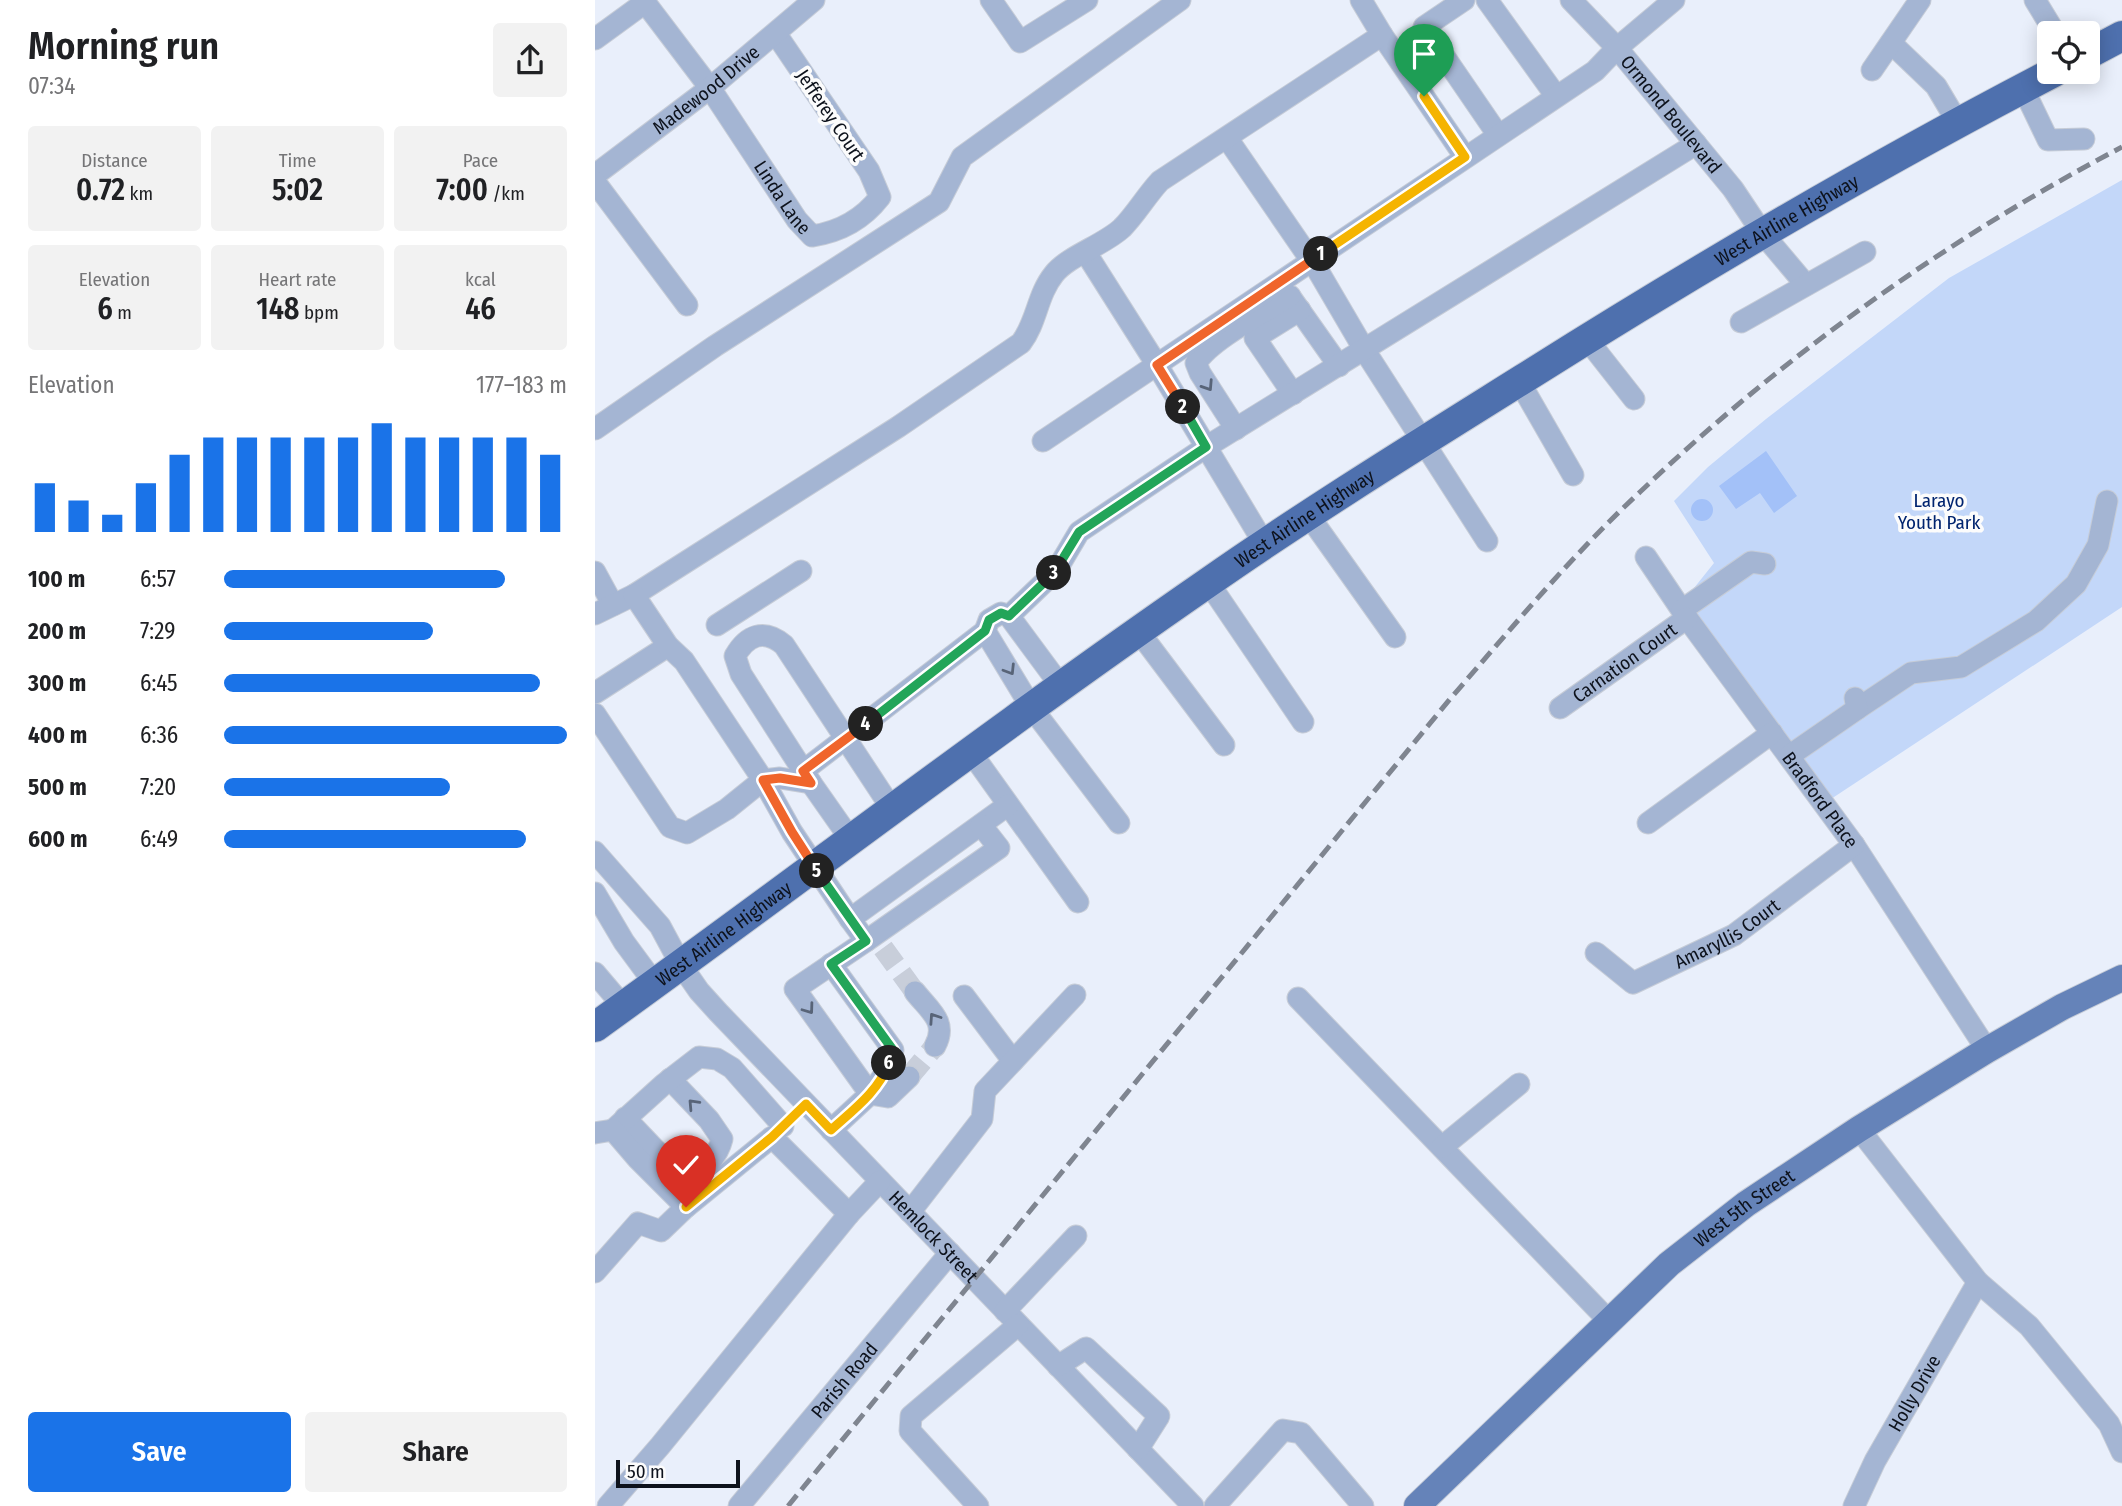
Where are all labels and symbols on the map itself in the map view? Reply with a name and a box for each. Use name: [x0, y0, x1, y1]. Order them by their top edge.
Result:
pin: [1394, 24, 1454, 96]
street label: Madewood Drive: [648, 40, 764, 139]
street label: Ormond Boulevard: [1616, 51, 1726, 178]
street label: Jefferey Court: [791, 65, 870, 166]
street label: Linda Lane: [749, 156, 815, 239]
street label: West Airline Highway: [1711, 169, 1863, 271]
pin: 1: [1303, 236, 1339, 272]
one-way arrow: [1200, 378, 1212, 391]
pin: 2: [1165, 390, 1201, 424]
street label: West Airline Highway: [1230, 464, 1379, 573]
park label: Larayo Youth Park: [1898, 489, 1980, 534]
pin: 3: [1037, 556, 1071, 590]
street label: Carnation Court: [1568, 618, 1682, 707]
one-way arrow: [1001, 663, 1014, 676]
pin: 4: [849, 706, 883, 742]
street label: Bradford Place: [1777, 747, 1863, 852]
pin: 5: [799, 854, 835, 888]
street label: West Airline Highway: [652, 876, 796, 991]
street label: Amaryllis Court: [1671, 893, 1785, 974]
one-way arrow: [800, 1001, 813, 1014]
one-way arrow: [930, 1013, 942, 1026]
pin: 6: [871, 1046, 907, 1080]
one-way arrow: [689, 1099, 702, 1112]
pin: [656, 1135, 716, 1207]
street label: West 5th Street: [1689, 1164, 1799, 1252]
street label: Hemlock Street: [884, 1186, 983, 1288]
street label: Parish Road: [806, 1338, 883, 1423]
street label: Holly Drive: [1883, 1351, 1946, 1436]
scale bar: [616, 1457, 740, 1489]

